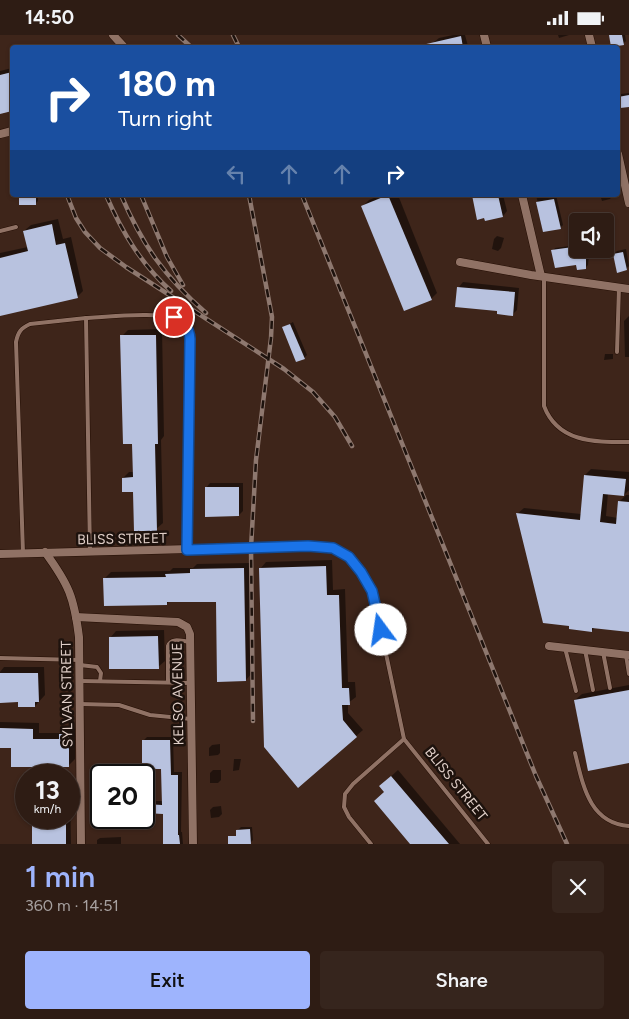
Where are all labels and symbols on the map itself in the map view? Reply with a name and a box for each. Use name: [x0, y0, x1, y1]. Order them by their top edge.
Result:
pin: [153, 296, 195, 338]
street label: BLISS STREET: [77, 530, 167, 548]
position arrow: [354, 603, 406, 655]
street label: SYLVAN STREET: [58, 640, 76, 747]
street label: KELSO AVENUE: [169, 642, 187, 746]
street label: BLISS STREET: [421, 744, 491, 824]
speed limit sign: 20: [90, 764, 155, 829]

